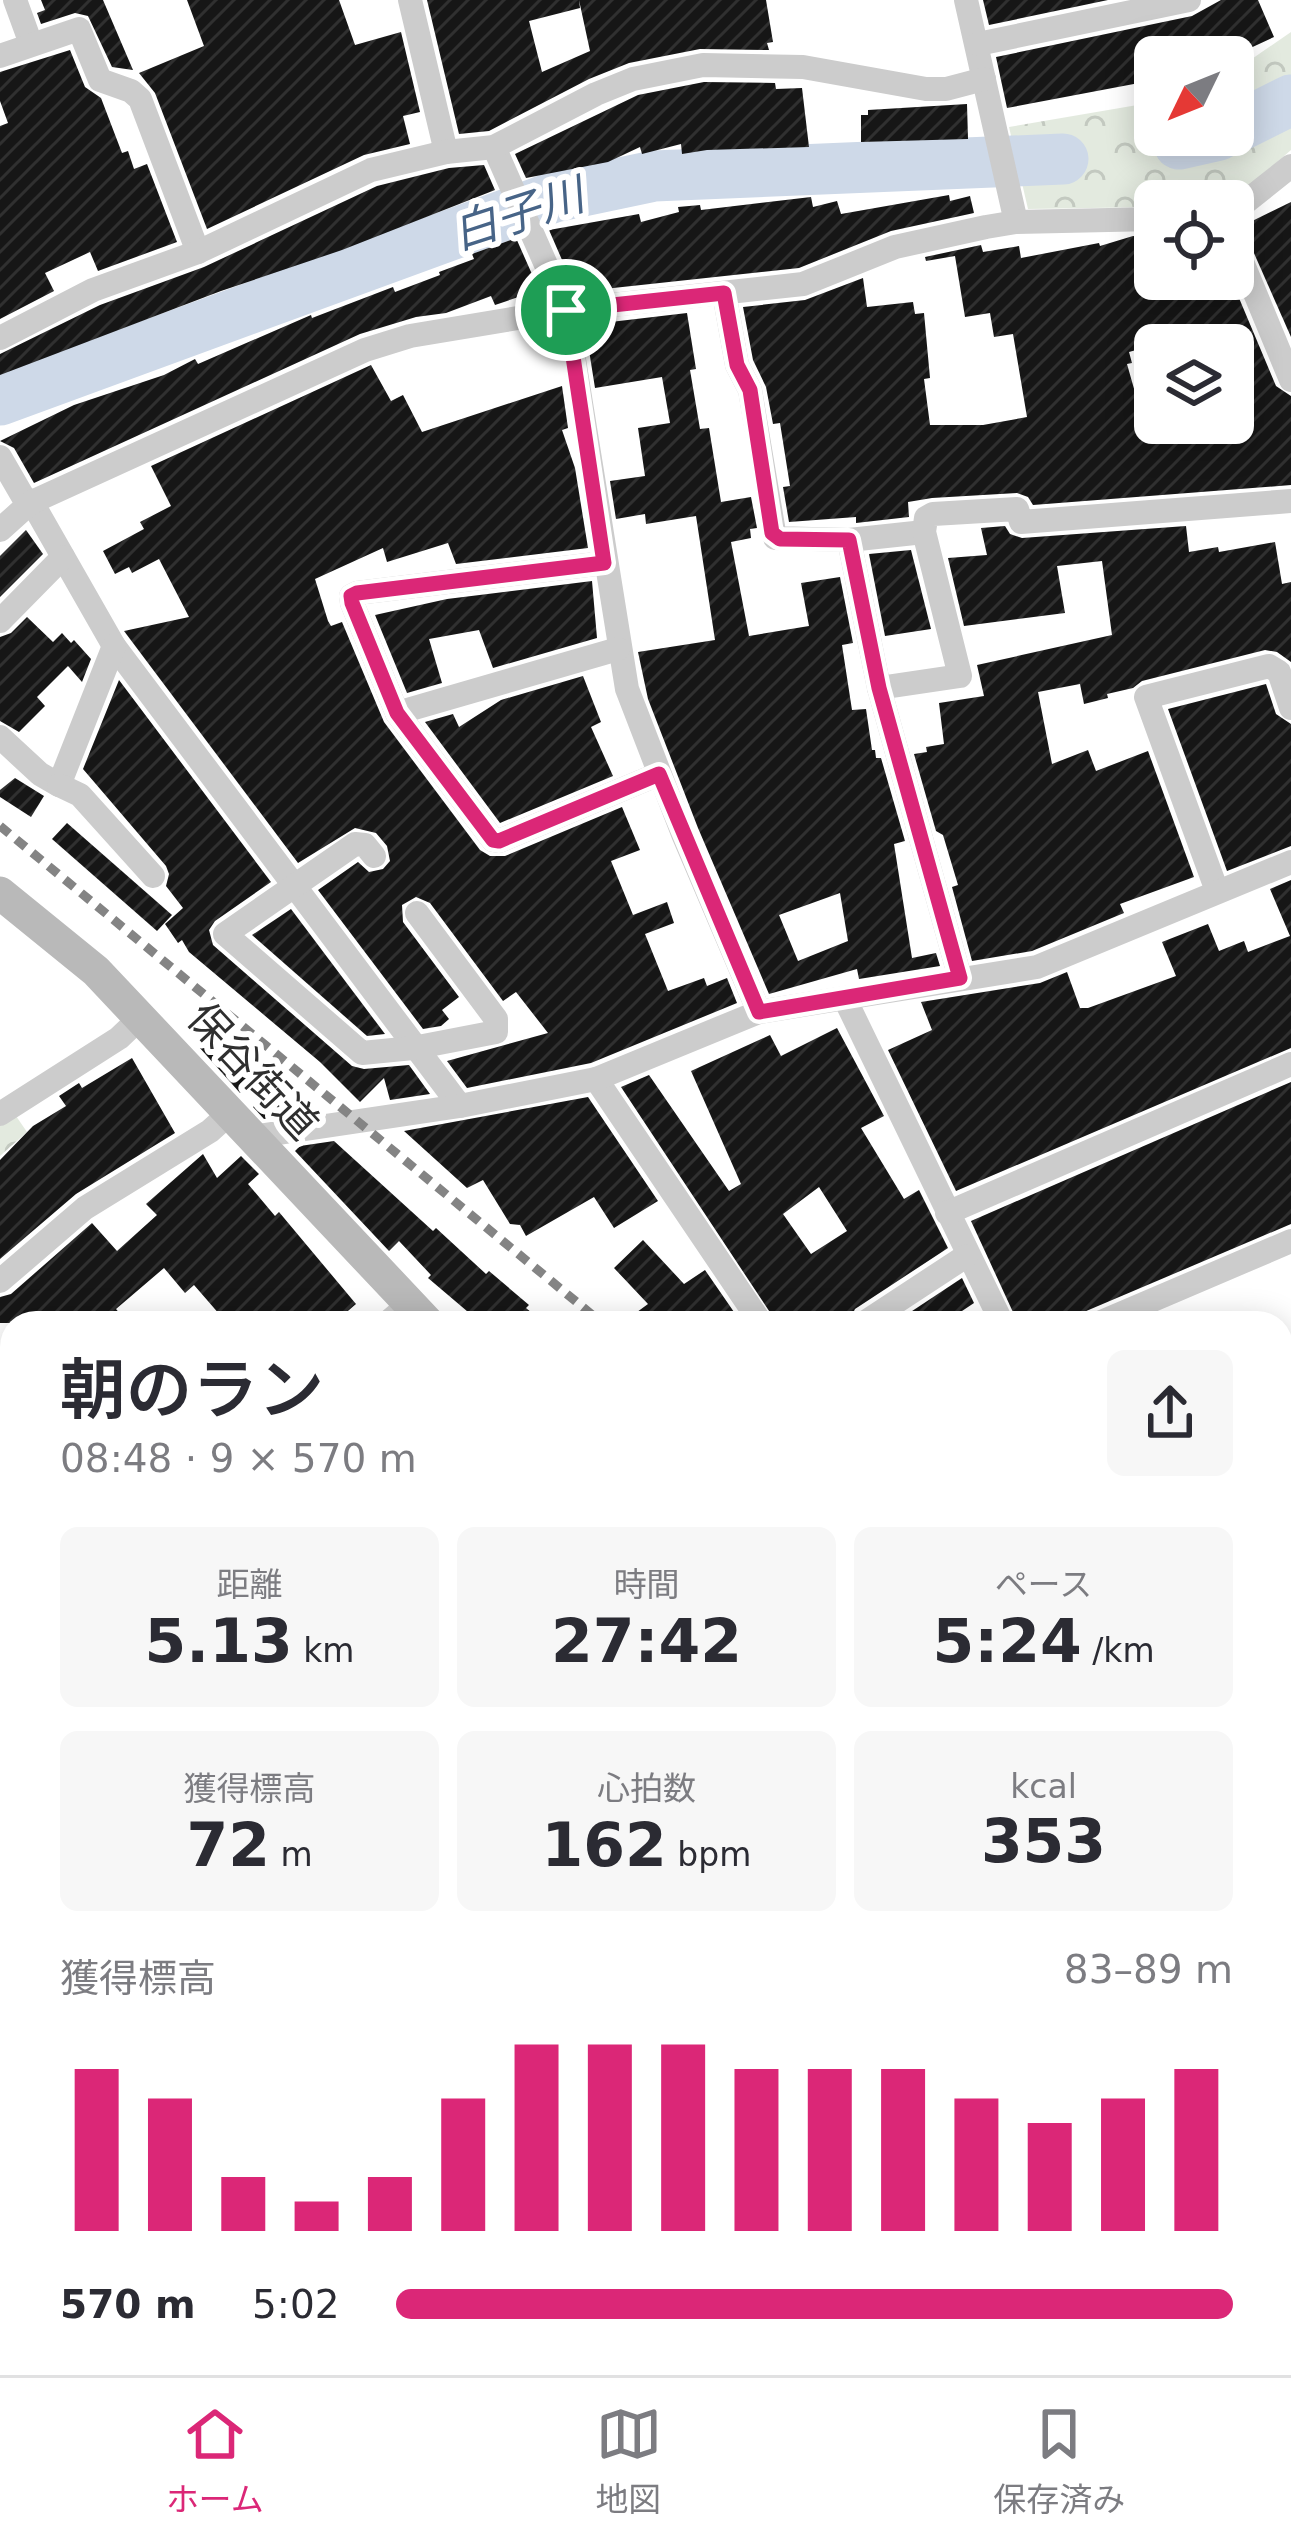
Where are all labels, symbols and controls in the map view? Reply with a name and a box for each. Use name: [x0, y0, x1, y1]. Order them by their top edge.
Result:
north arrow: [1134, 36, 1254, 156]
map controls: [1134, 36, 1254, 444]
water label: 白子川: [446, 167, 594, 260]
button: locate: [1134, 180, 1254, 300]
pin: [515, 259, 617, 361]
icon: arrive: [533, 277, 599, 343]
button: layers: [1134, 324, 1254, 444]
street label: 保谷街道: [178, 993, 328, 1149]
button: share: [1107, 1350, 1233, 1476]
text: 朝のラン: [60, 1352, 324, 1429]
text: 08:48 · 9 × 570 m: [60, 1436, 417, 1481]
text: 距離: [217, 1565, 283, 1604]
text: 時間: [614, 1565, 680, 1604]
text: ペース: [995, 1565, 1092, 1604]
text: 5.13: [145, 1606, 293, 1676]
text: 27:42: [551, 1606, 742, 1676]
text: 5:24: [932, 1606, 1082, 1676]
text: km: [293, 1631, 354, 1670]
text: /km: [1082, 1631, 1155, 1670]
text: kcal: [1010, 1767, 1077, 1806]
text: 獲得標高: [184, 1769, 316, 1808]
text: 心拍数: [597, 1769, 696, 1808]
text: 353: [981, 1806, 1106, 1876]
text: 72: [186, 1810, 270, 1880]
text: 162: [542, 1810, 667, 1880]
text: m: [270, 1835, 313, 1874]
text: bpm: [667, 1835, 751, 1874]
text: 83–89 m: [1064, 1947, 1233, 1992]
text: 獲得標高: [60, 1956, 216, 2001]
text: 570 m: [60, 2282, 196, 2327]
text: 5:02: [252, 2282, 340, 2327]
tab: ホーム: [166, 2401, 264, 2521]
tab: 地図: [596, 2401, 662, 2521]
tab: 保存済み: [993, 2401, 1125, 2521]

